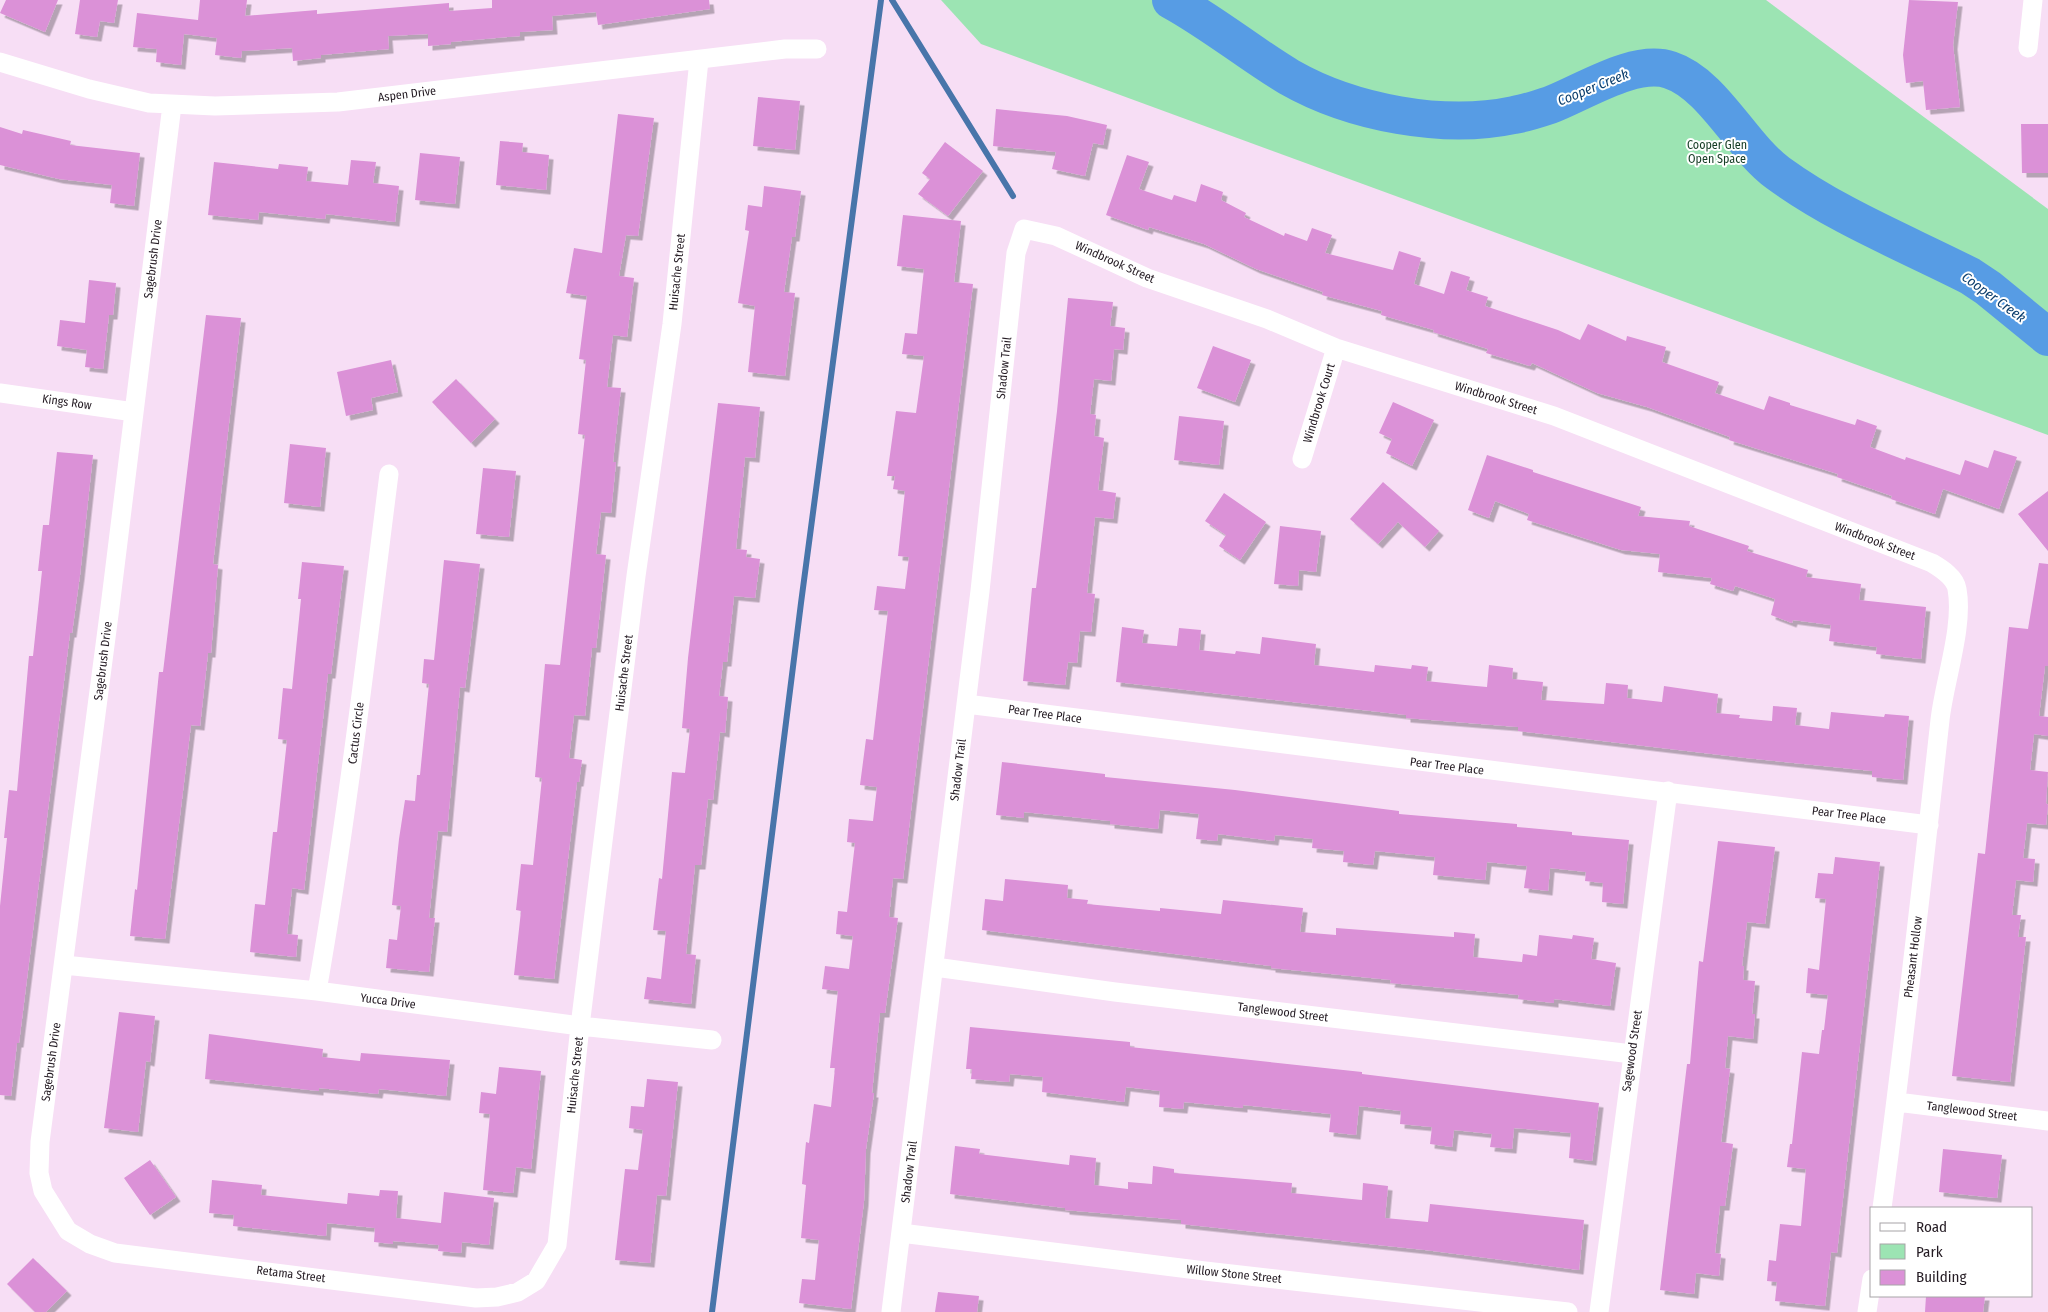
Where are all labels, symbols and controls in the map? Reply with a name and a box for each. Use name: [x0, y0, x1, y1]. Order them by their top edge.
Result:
water label: Cooper Creek: [1555, 66, 1631, 109]
street label: Aspen Drive: [377, 83, 437, 105]
park label: Cooper Glen Open Space: [1687, 138, 1747, 166]
street label: Sagebrush Drive: [141, 219, 165, 299]
street label: Huisache Street: [666, 233, 688, 311]
street label: Windbrook Street: [1073, 238, 1157, 286]
water label: Cooper Creek: [1958, 268, 2029, 326]
street label: Shadow Trail: [994, 336, 1014, 400]
street label: Windbrook Court: [1300, 361, 1338, 445]
street label: Windbrook Street: [1453, 379, 1539, 417]
street label: Kings Row: [41, 392, 93, 412]
street label: Windbrook Street: [1833, 519, 1918, 563]
street label: Sagebrush Drive: [91, 621, 115, 701]
street label: Huisache Street: [612, 634, 636, 712]
street label: Cactus Circle: [345, 701, 367, 765]
street label: Pear Tree Place: [1007, 702, 1083, 726]
street label: Shadow Trail: [947, 738, 969, 802]
street label: Pear Tree Place: [1409, 755, 1485, 777]
street label: Pear Tree Place: [1811, 804, 1887, 826]
street label: Pheasant Hollow: [1901, 915, 1925, 999]
street label: Yucca Drive: [360, 991, 417, 1011]
street label: Tanglewood Street: [1237, 1000, 1329, 1025]
street label: Sagewood Street: [1619, 1009, 1645, 1093]
street label: Sagebrush Drive: [39, 1022, 63, 1102]
street label: Huisache Street: [564, 1036, 586, 1114]
street label: Tanglewood Street: [1926, 1099, 2018, 1124]
street label: Shadow Trail: [898, 1140, 920, 1204]
legend: [1870, 1207, 2033, 1297]
text: Road: [1916, 1218, 1947, 1236]
text: Park: [1916, 1243, 1943, 1261]
street label: Willow Stone Street: [1186, 1262, 1282, 1286]
street label: Retama Street: [256, 1263, 326, 1285]
text: Building: [1916, 1268, 1967, 1286]

